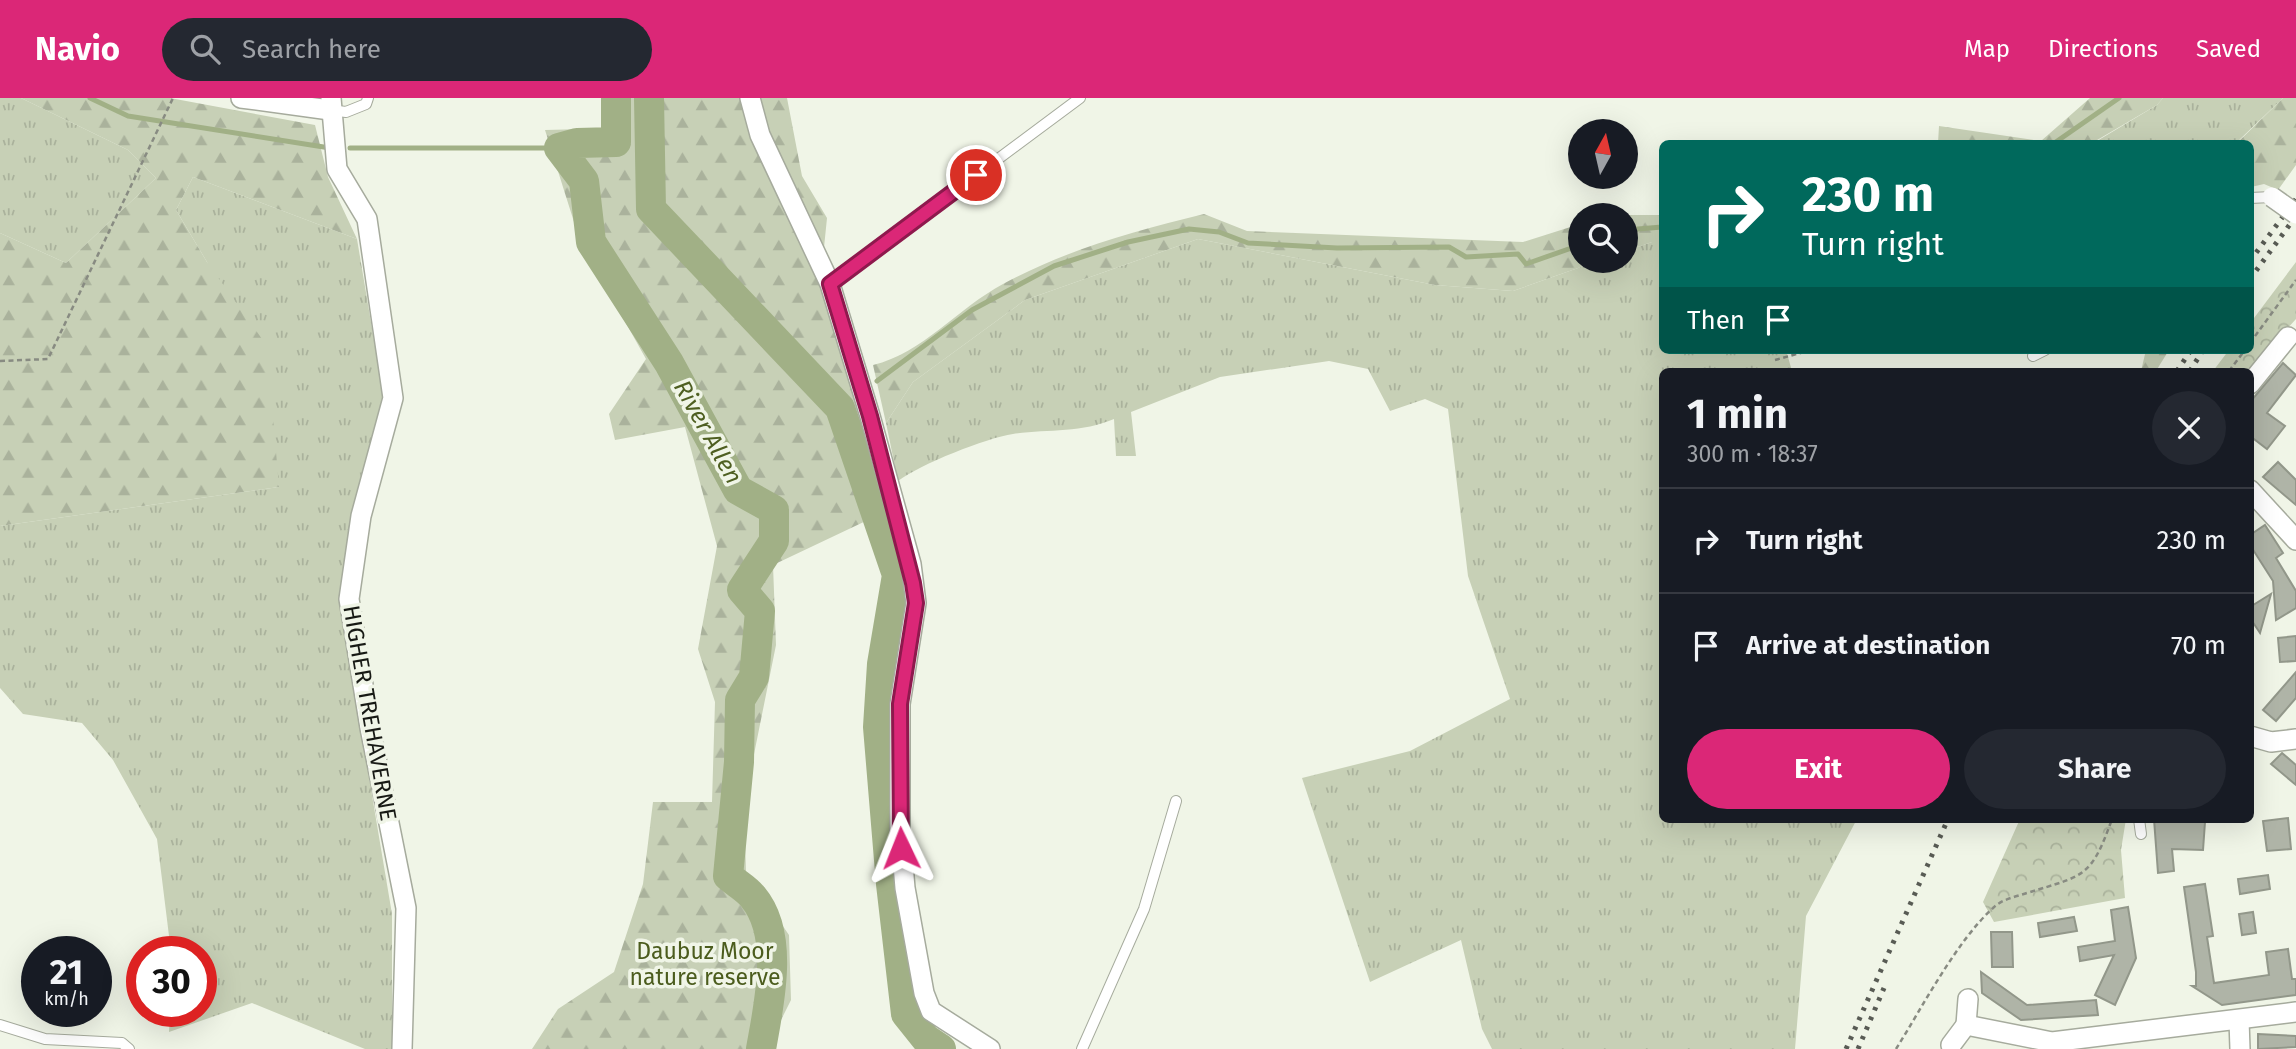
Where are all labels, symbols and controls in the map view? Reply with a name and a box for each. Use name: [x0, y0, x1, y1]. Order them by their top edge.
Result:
search box: [162, 18, 652, 81]
text: Navio: [35, 29, 120, 69]
icon: search: [186, 30, 224, 68]
text: Search here: [242, 34, 381, 65]
text: Map: [1964, 35, 2010, 63]
text: Directions: [2048, 35, 2158, 63]
text: Saved: [2196, 35, 2261, 63]
north arrow: [1568, 119, 1638, 189]
map controls: [1568, 119, 1638, 273]
pin: [946, 145, 1006, 205]
icon: arrive: [957, 156, 995, 194]
text: 230 m: [1802, 165, 1934, 224]
icon: right: [1687, 168, 1778, 259]
button: search: [1568, 203, 1638, 273]
text: Turn right: [1802, 225, 1944, 263]
icon: arrive: [1759, 301, 1797, 339]
text: Then: [1687, 305, 1745, 336]
water label: River Allen: [668, 375, 748, 489]
text: 1 min: [1687, 389, 1788, 439]
button: close: [2152, 391, 2226, 465]
text: 300 m · 18:37: [1687, 440, 1818, 468]
icon: right: [1687, 522, 1725, 560]
text: Turn right: [1746, 525, 1863, 556]
text: 230 m: [2157, 525, 2226, 556]
street label: HIGHER TREHAVERNE: [337, 603, 403, 823]
icon: arrive: [1687, 627, 1725, 665]
text: Arrive at destination: [1746, 630, 1990, 661]
text: 70 m: [2171, 630, 2226, 661]
button: Exit: [1687, 729, 1950, 809]
button: Share: [1964, 729, 2226, 809]
position arrow: [864, 811, 938, 885]
speed limit sign: 30: [126, 936, 217, 1027]
park label: Daubuz Moor nature reserve: [629, 937, 781, 991]
text: 21: [50, 951, 83, 993]
text: km/h: [44, 988, 89, 1010]

